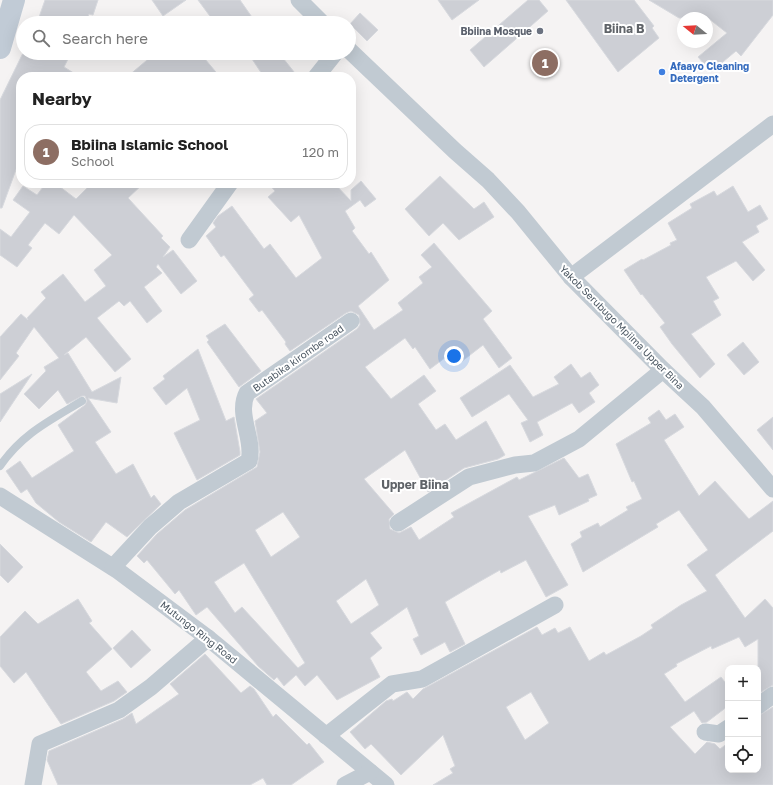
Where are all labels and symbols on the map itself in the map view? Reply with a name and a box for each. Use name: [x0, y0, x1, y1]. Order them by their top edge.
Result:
north arrow: [677, 12, 713, 48]
district label: Biina B: [604, 21, 645, 36]
place label: Bbiina Mosque: [460, 25, 532, 37]
marker: Bbiina Mosque: [535, 26, 545, 36]
pin: 1: [532, 48, 558, 78]
place label: Afaayo Cleaning Detergent: [670, 60, 749, 84]
marker: Afaayo Cleaning Detergent: [657, 67, 667, 77]
street label: Yakob Serubugo Mpiima Upper Bina: [557, 262, 687, 392]
street label: Butabika kirombe road: [250, 322, 346, 394]
your location: [444, 346, 464, 366]
district label: Upper Biina: [381, 477, 449, 492]
street label: Mutungo Ring Road: [158, 598, 240, 666]

